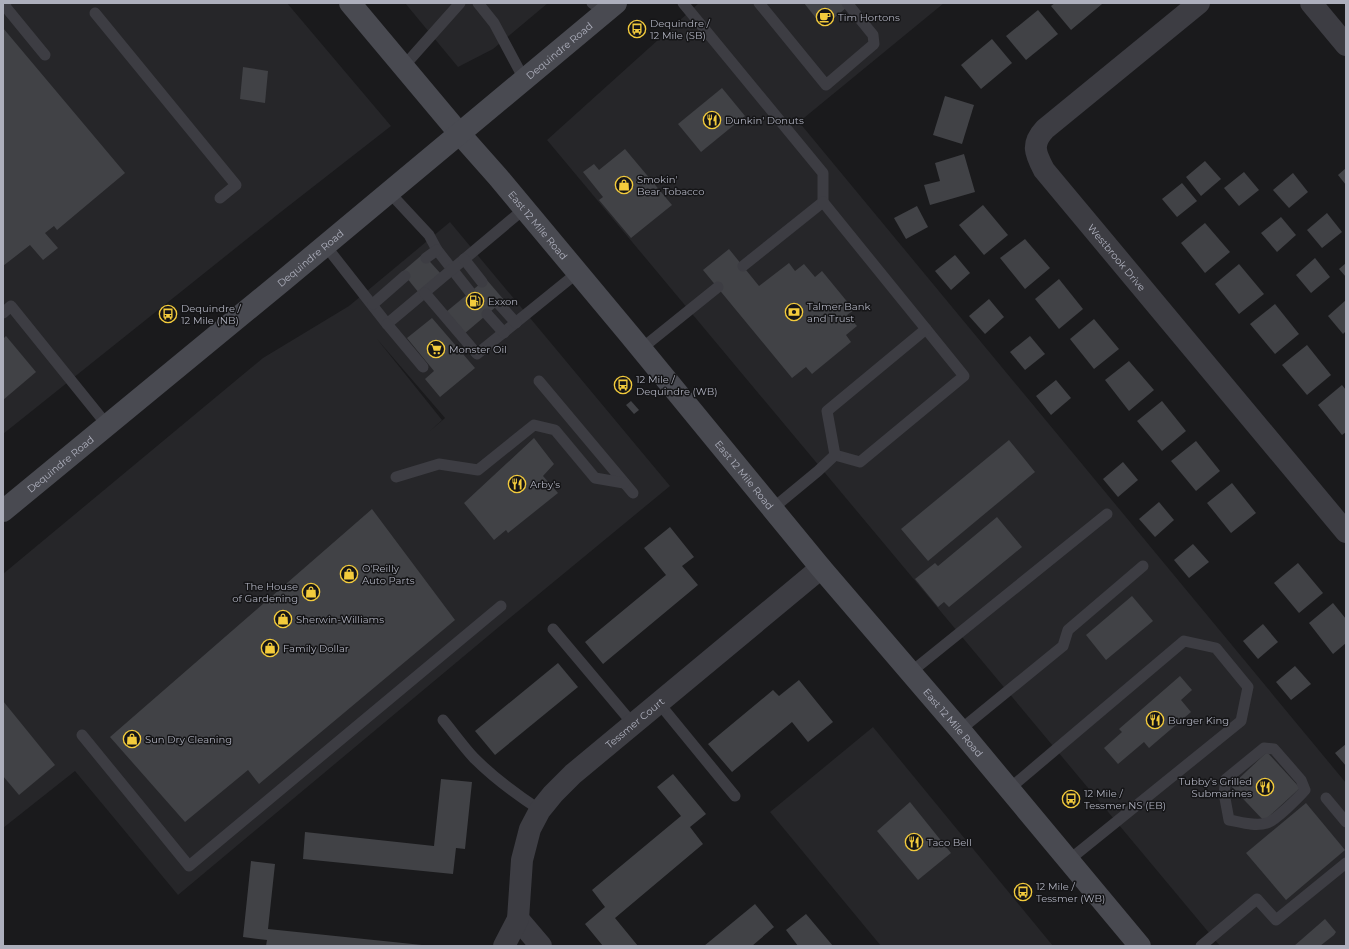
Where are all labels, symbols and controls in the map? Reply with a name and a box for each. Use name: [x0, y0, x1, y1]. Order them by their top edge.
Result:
cafe icon: Tim Hortons: [815, 7, 835, 27]
place label: Tim Hortons: [838, 11, 900, 24]
place label: Dequindre / 12 Mile (SB): [650, 17, 711, 42]
street label: Dequindre Road: [523, 19, 595, 82]
bus stop icon: Dequindre / 12 Mile (SB): [627, 19, 647, 39]
restaurant icon: Dunkin' Donuts: [702, 110, 722, 130]
place label: Dunkin' Donuts: [725, 114, 804, 127]
place label: Smokin' Bear Tobacco: [637, 173, 704, 198]
shop icon: Smokin' Bear Tobacco: [614, 175, 634, 195]
street label: East 12 Mile Road: [505, 188, 570, 262]
street label: Westbrook Drive: [1085, 221, 1148, 294]
street label: Dequindre Road: [275, 227, 346, 290]
fuel station icon: Exxon: [465, 291, 485, 311]
place label: Exxon: [488, 295, 518, 308]
place label: Talmer Bank and Trust: [807, 300, 871, 325]
place label: Dequindre / 12 Mile (NB): [181, 302, 242, 327]
bank icon: Talmer Bank and Trust: [784, 302, 804, 322]
bus stop icon: Dequindre / 12 Mile (NB): [158, 304, 178, 324]
supermarket icon: Monster Oil: [426, 339, 446, 359]
place label: Monster Oil: [449, 343, 507, 356]
place label: 12 Mile / Dequindre (WB): [636, 373, 718, 398]
bus stop icon: 12 Mile / Dequindre (WB): [613, 375, 633, 395]
street label: Dequindre Road: [24, 433, 97, 496]
street label: East 12 Mile Road: [712, 438, 776, 512]
restaurant icon: Arby's: [507, 474, 527, 494]
place label: Arby's: [530, 478, 560, 491]
place label: O'Reilly Auto Parts: [362, 562, 415, 587]
shop icon: O'Reilly Auto Parts: [339, 564, 359, 584]
place label: The House of Gardening: [232, 580, 298, 605]
shop icon: The House of Gardening: [301, 582, 321, 602]
shop icon: Sherwin-Williams: [273, 609, 293, 629]
place label: Sherwin-Williams: [296, 613, 384, 626]
shop icon: Family Dollar: [260, 638, 280, 658]
place label: Family Dollar: [283, 642, 349, 655]
street label: East 12 Mile Road: [920, 686, 986, 760]
street label: Tessmer Court: [603, 695, 667, 751]
restaurant icon: Burger King: [1145, 710, 1165, 730]
place label: Burger King: [1168, 714, 1229, 727]
shop icon: Sun Dry Cleaning: [122, 729, 142, 749]
place label: Sun Dry Cleaning: [145, 733, 232, 746]
place label: Tubby's Grilled Submarines: [1179, 775, 1252, 800]
restaurant icon: Tubby's Grilled Submarines: [1255, 777, 1275, 797]
place label: 12 Mile / Tessmer NS (EB): [1084, 787, 1166, 812]
bus stop icon: 12 Mile / Tessmer NS (EB): [1061, 789, 1081, 809]
restaurant icon: Taco Bell: [904, 832, 924, 852]
place label: Taco Bell: [927, 836, 972, 849]
place label: 12 Mile / Tessmer (WB): [1036, 880, 1105, 905]
bus stop icon: 12 Mile / Tessmer (WB): [1013, 882, 1033, 902]

